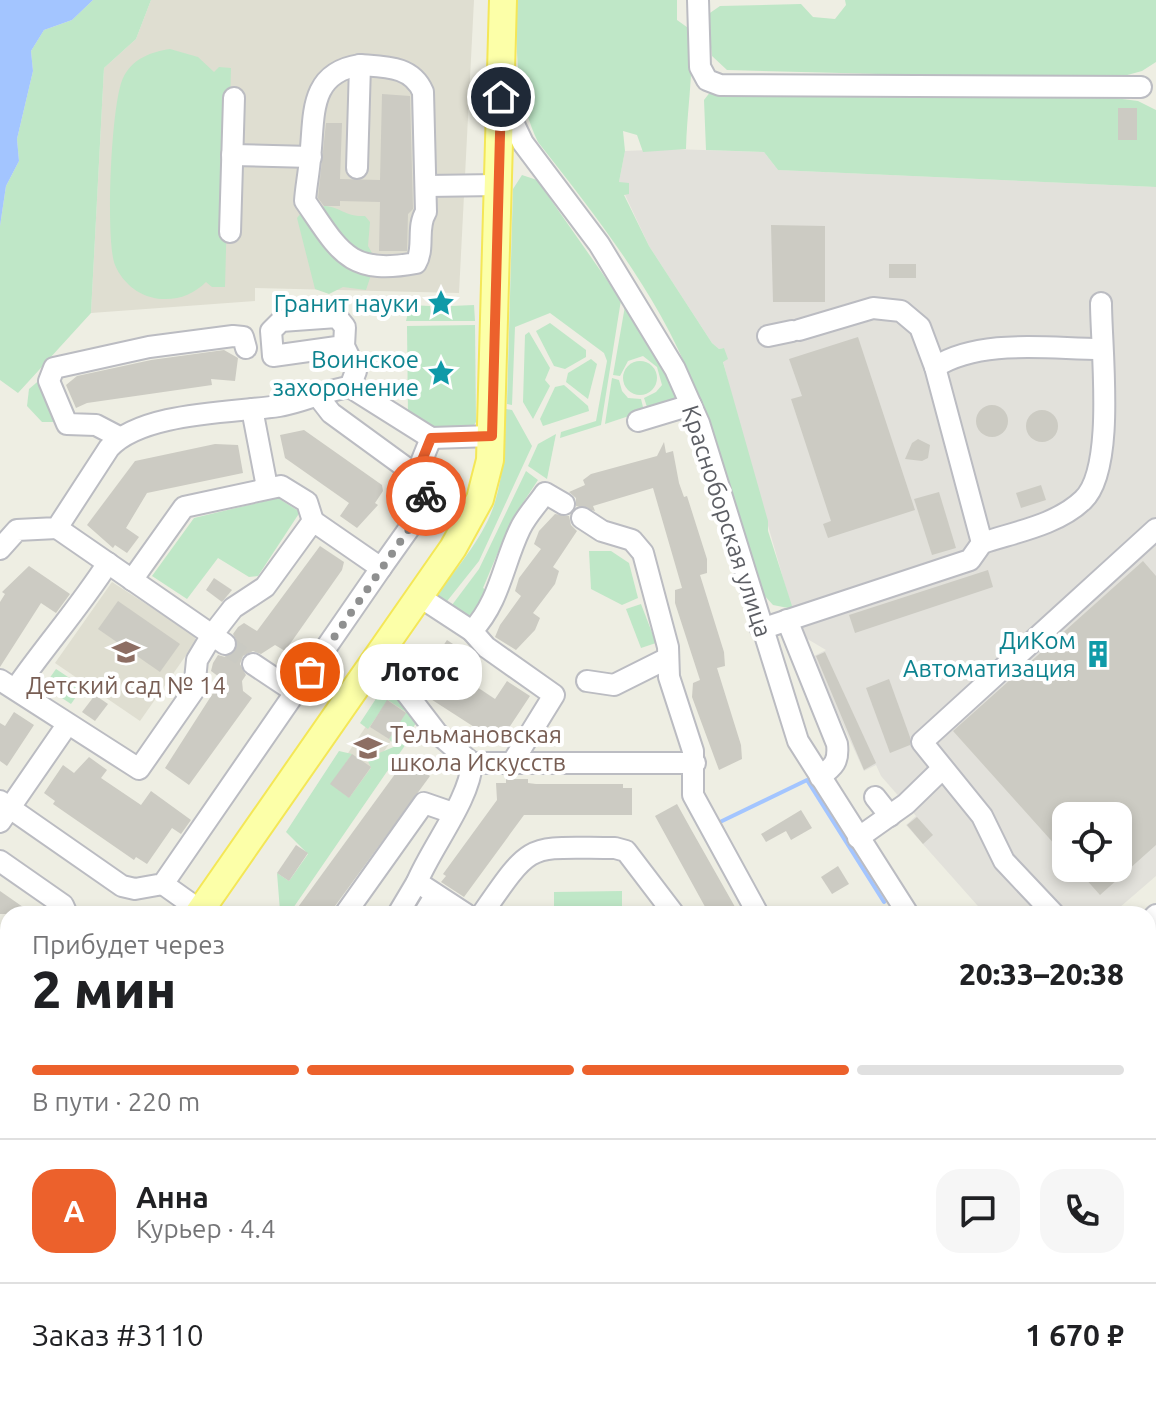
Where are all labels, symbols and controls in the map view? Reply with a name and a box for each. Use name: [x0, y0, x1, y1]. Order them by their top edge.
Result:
pin: [467, 63, 535, 131]
icon: home: [479, 75, 523, 119]
place icon: Гранит науки: [426, 288, 456, 318]
place label: Гранит науки: [274, 290, 419, 317]
place label: Воинское захоронение: [272, 346, 419, 401]
place icon: Воинское захоронение: [426, 358, 456, 388]
street label: Красноборская улица: [677, 402, 777, 640]
courier: [386, 456, 466, 536]
icon: bike: [404, 474, 448, 518]
place label: ДиКом Автоматизация: [903, 627, 1076, 682]
school or university icon: Детский сад № 14: [111, 637, 141, 667]
pin: [276, 638, 344, 706]
building icon: ДиКом Автоматизация: [1083, 639, 1113, 669]
callout: Лотос: [358, 644, 482, 700]
icon: bag: [288, 650, 332, 694]
text: Лотос: [381, 657, 459, 686]
place label: Детский сад № 14: [26, 672, 226, 699]
place label: Тельмановская школа Искусств: [390, 721, 566, 776]
school or university icon: Тельмановская школа Искусств: [353, 733, 383, 763]
map controls: [1052, 802, 1132, 882]
button: locate: [1052, 802, 1132, 882]
text: Прибудет через: [32, 930, 225, 959]
text: 20:33–20:38: [959, 957, 1124, 991]
text: 2 мин: [32, 960, 176, 1018]
text: В пути · 220 m: [32, 1087, 200, 1116]
button: chat: [936, 1169, 1020, 1253]
button: phone: [1040, 1169, 1124, 1253]
text: Анна: [136, 1180, 209, 1214]
text: А: [63, 1194, 85, 1228]
text: Курьер · 4.4: [136, 1214, 276, 1243]
text: Заказ #3110: [32, 1318, 204, 1352]
text: 1 670 ₽: [1025, 1318, 1124, 1352]

